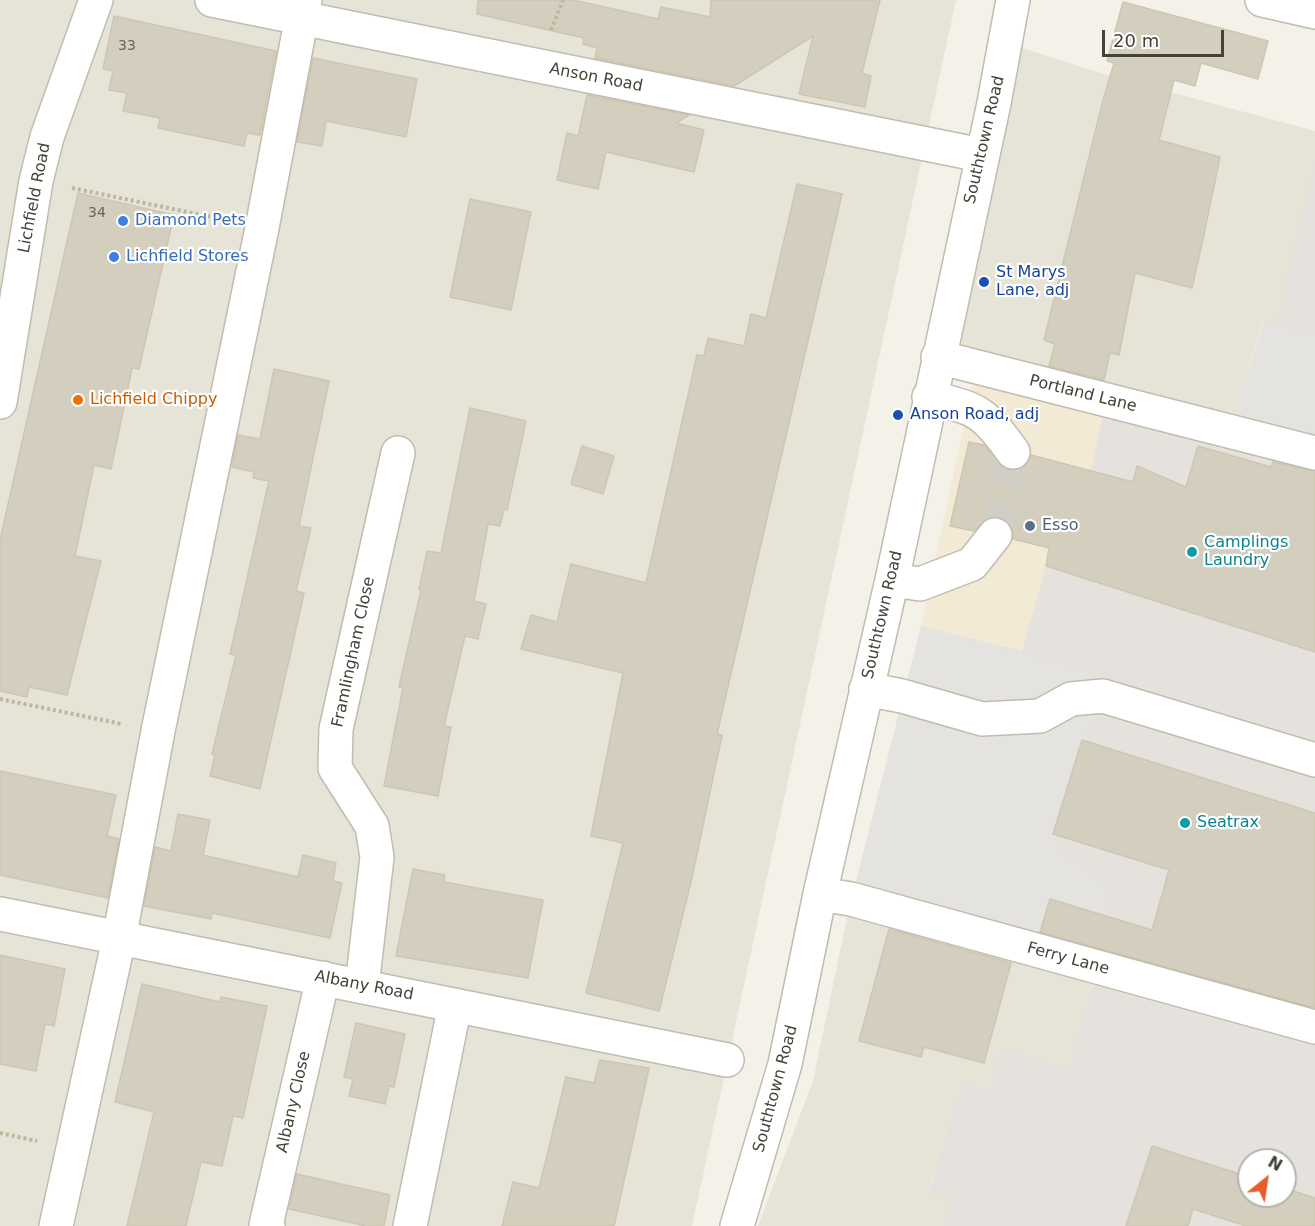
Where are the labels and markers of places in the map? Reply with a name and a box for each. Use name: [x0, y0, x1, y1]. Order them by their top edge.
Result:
place label: Diamond Pets: [135, 211, 246, 231]
marker: Diamond Pets: [116, 214, 130, 228]
place label: Lichfield Stores: [126, 247, 249, 267]
marker: Lichfield Stores: [107, 250, 121, 264]
place label: St Marys Lane, adj: [996, 263, 1069, 301]
marker: St Marys Lane, adj: [977, 275, 991, 289]
place label: Lichfield Chippy: [90, 390, 217, 410]
marker: Lichfield Chippy: [71, 393, 85, 407]
place label: Anson Road, adj: [910, 405, 1039, 425]
marker: Anson Road, adj: [891, 408, 905, 422]
place label: Esso: [1042, 516, 1079, 536]
marker: Esso: [1023, 519, 1037, 533]
place label: Camplings Laundry: [1204, 533, 1288, 571]
marker: Camplings Laundry: [1185, 545, 1199, 559]
place label: Seatrax: [1197, 813, 1259, 833]
marker: Seatrax: [1178, 816, 1192, 830]

